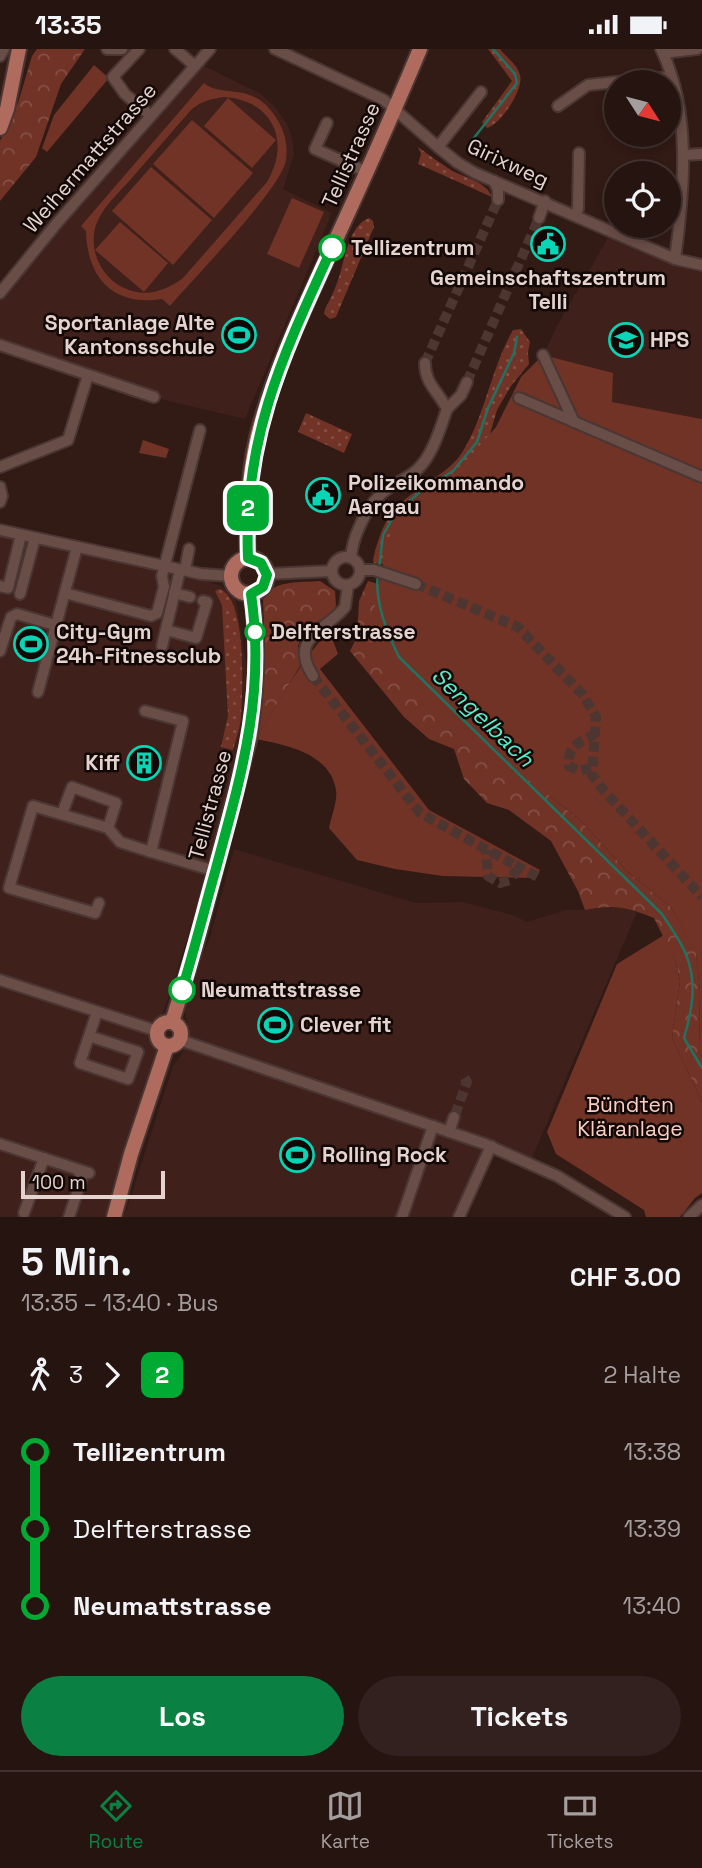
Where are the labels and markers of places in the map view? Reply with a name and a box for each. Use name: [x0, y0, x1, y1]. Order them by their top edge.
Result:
public building icon: Gemeinschaftszentrum Telli: [529, 225, 567, 263]
place label: Tellizentrum: [351, 234, 474, 261]
marker: Tellizentrum: [319, 235, 345, 261]
place label: Gemeinschaftszentrum Telli: [430, 264, 666, 315]
place label: Sportanlage Alte Kantonsschule: [45, 309, 215, 360]
sports icon: Sportanlage Alte Kantonsschule: [220, 316, 258, 354]
school or university icon: HPS: [607, 321, 645, 359]
place label: HPS: [650, 326, 689, 353]
place label: Polizeikommando Aargau: [348, 469, 524, 520]
public building icon: Polizeikommando Aargau: [304, 476, 342, 514]
place label: City-Gym 24h-Fitnessclub: [56, 618, 221, 669]
place label: Delfterstrasse: [271, 618, 416, 645]
marker: Delfterstrasse: [245, 622, 265, 642]
sports icon: City-Gym 24h-Fitnessclub: [12, 625, 50, 663]
building icon: Kiff: [125, 744, 163, 782]
place label: Kiff: [85, 749, 120, 776]
place label: Neumattstrasse: [201, 976, 361, 1003]
marker: Neumattstrasse: [169, 977, 195, 1003]
sports icon: Clever fit: [256, 1006, 294, 1044]
place label: Clever fit: [300, 1011, 392, 1038]
sports icon: Rolling Rock: [278, 1136, 316, 1174]
place label: Rolling Rock: [322, 1141, 447, 1168]

